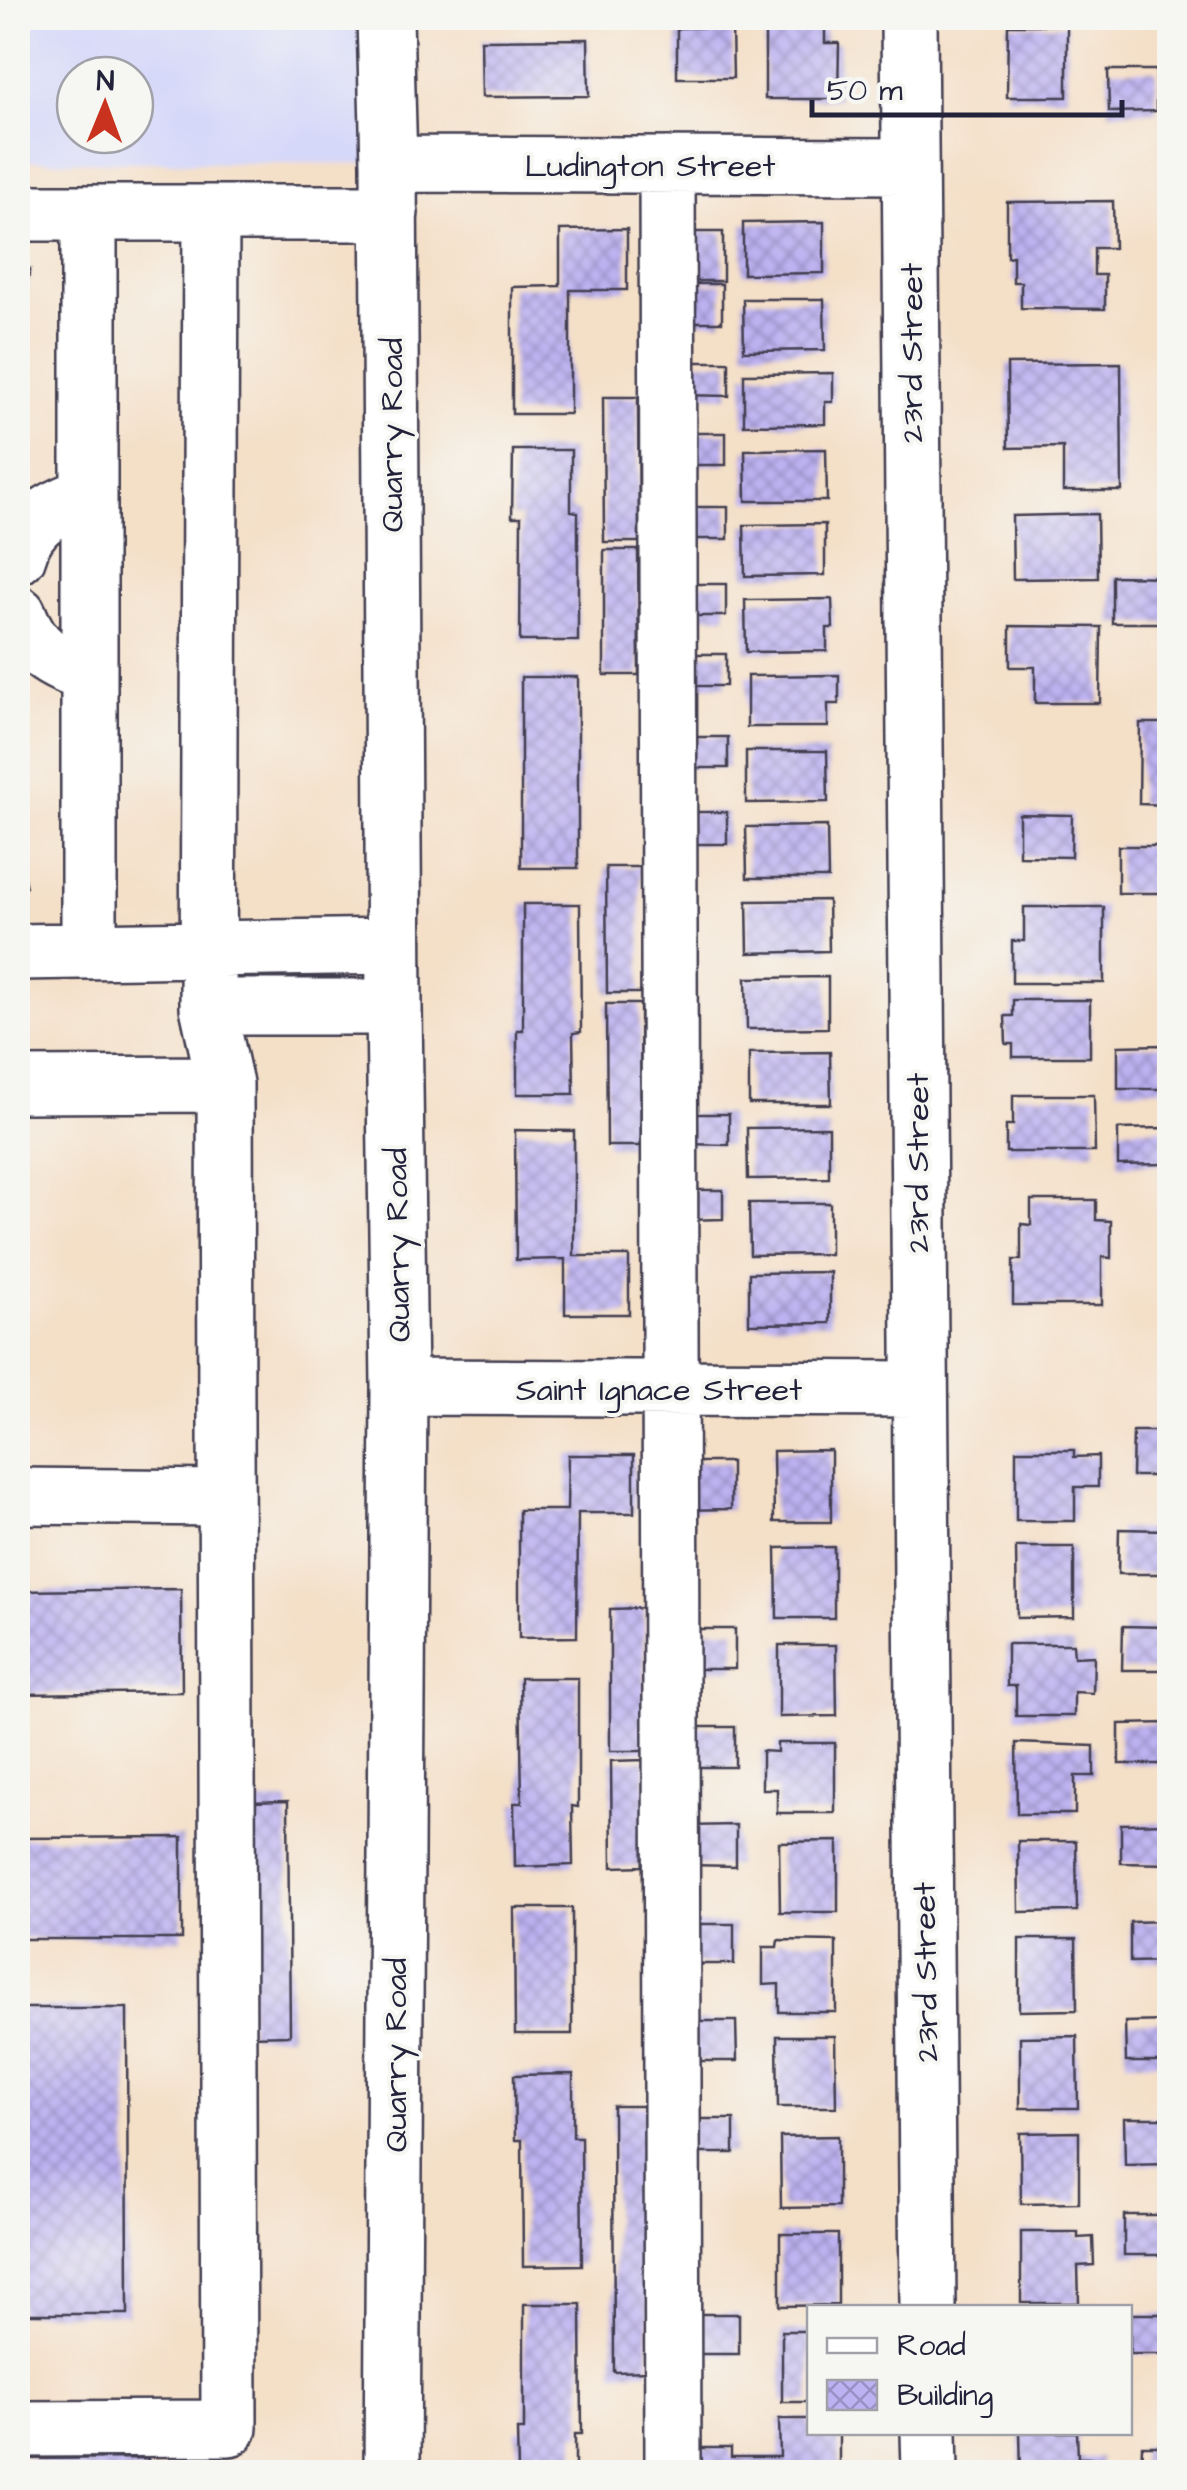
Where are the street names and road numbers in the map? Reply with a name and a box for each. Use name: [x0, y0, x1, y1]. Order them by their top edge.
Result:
street label: Ludington Street: [525, 144, 775, 189]
street label: 23rd Street: [890, 263, 935, 443]
street label: Quarry Road: [370, 338, 415, 532]
street label: 23rd Street: [896, 1073, 941, 1253]
street label: Quarry Road: [374, 1147, 423, 1343]
street label: Saint Ignace Street: [516, 1368, 802, 1413]
street label: 23rd Street: [902, 1881, 951, 2062]
street label: Quarry Road: [374, 1958, 419, 2152]

